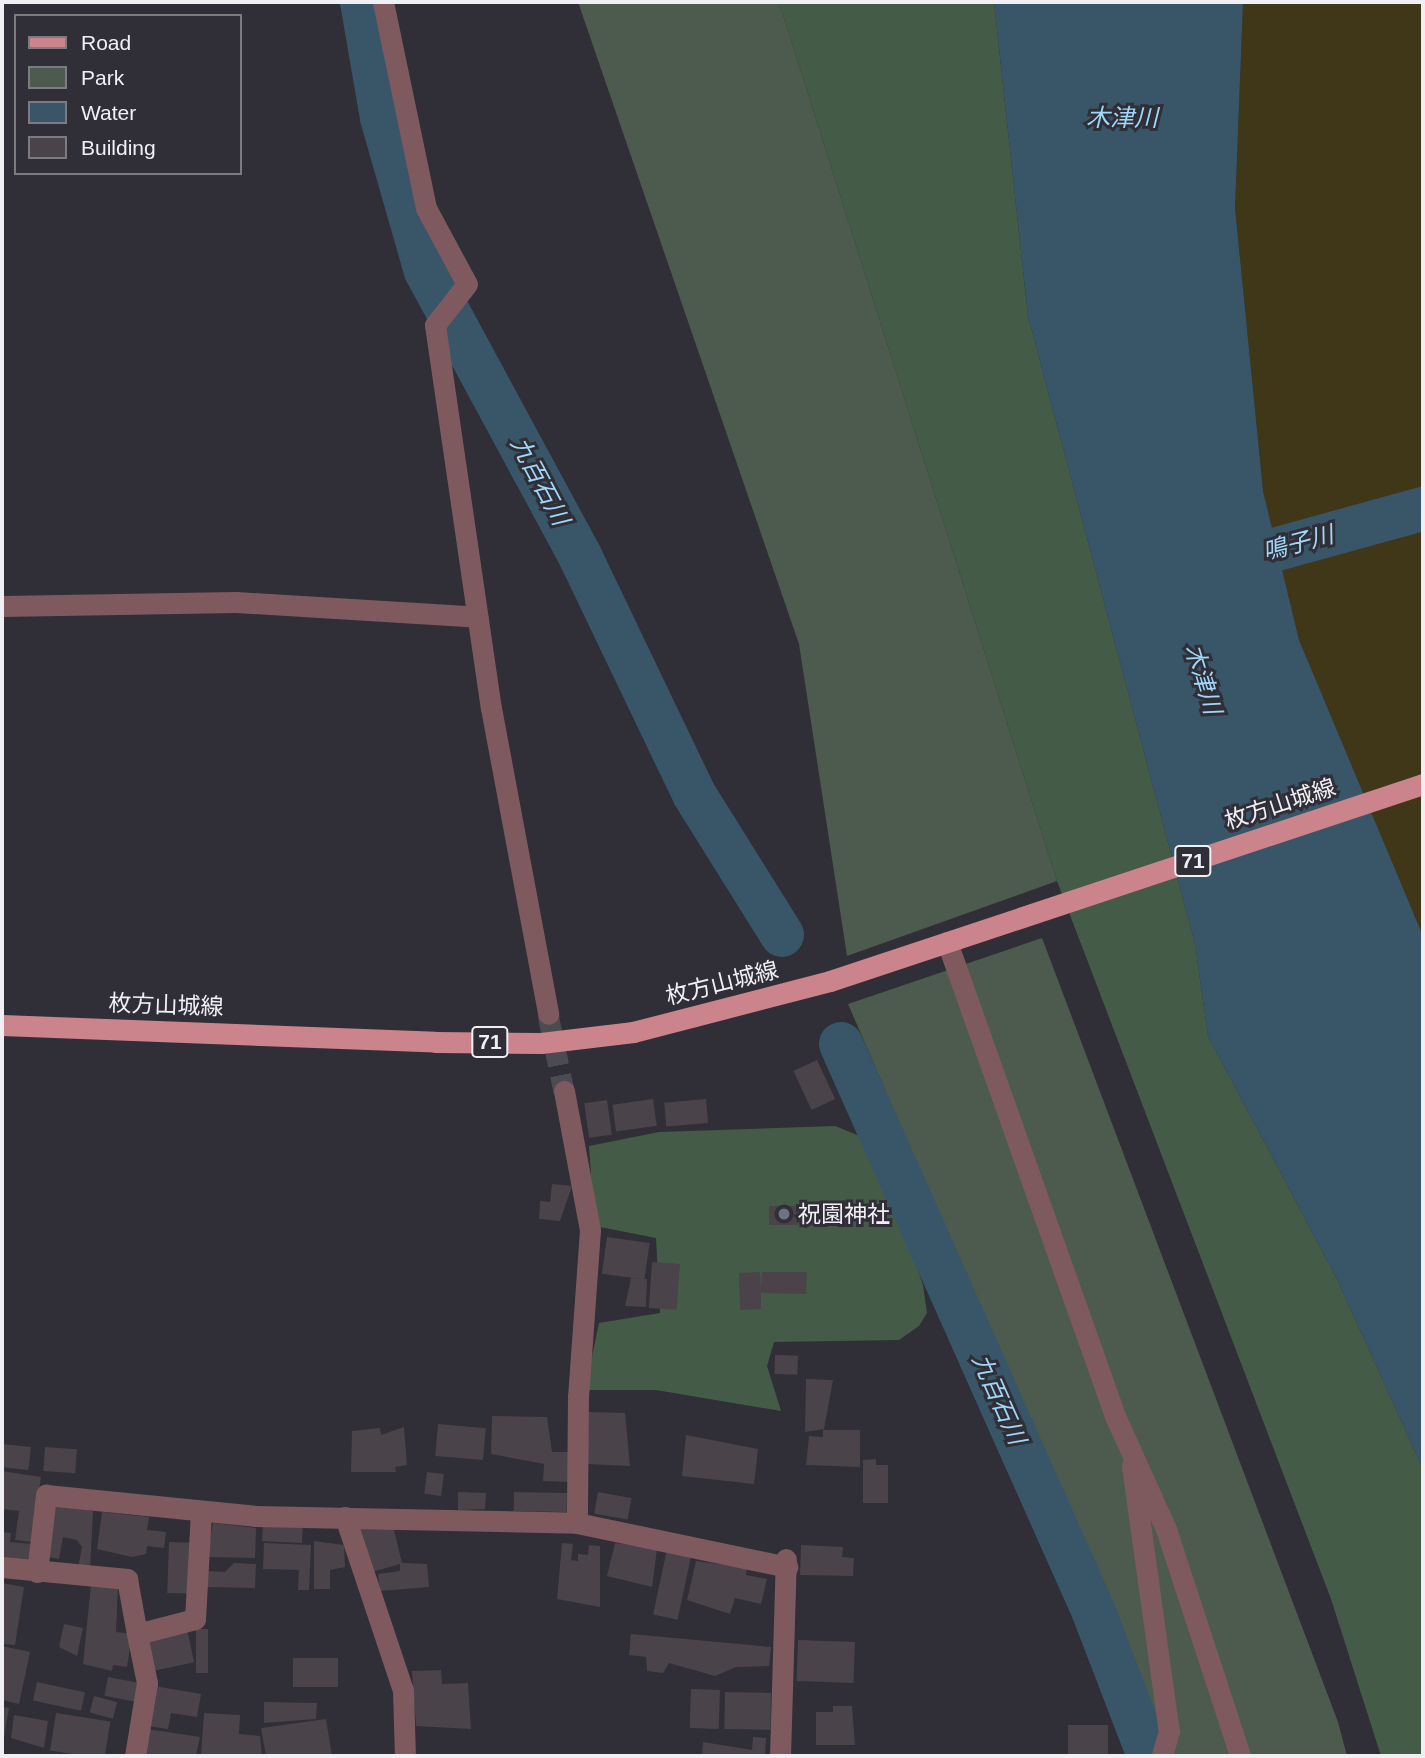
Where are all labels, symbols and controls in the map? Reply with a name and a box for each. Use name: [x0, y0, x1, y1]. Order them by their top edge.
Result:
legend: [14, 14, 242, 175]
text: Road: [81, 31, 131, 54]
text: Park: [81, 66, 124, 89]
text: Water: [81, 101, 136, 124]
water label: 木津川: [1086, 104, 1158, 132]
text: Building: [81, 136, 156, 159]
water label: 九百石川: [505, 432, 575, 530]
water label: 鳴子川: [1259, 520, 1337, 566]
water label: 木津川: [1179, 640, 1227, 718]
street label: 枚方山城線: [1221, 773, 1339, 835]
road number: 71: [1174, 844, 1212, 878]
street label: 枚方山城線: [663, 956, 781, 1010]
street label: 枚方山城線: [108, 989, 224, 1021]
road number: 71: [471, 1024, 509, 1060]
place label: 祝園神社: [798, 1200, 890, 1228]
marker: 祝園神社: [776, 1206, 792, 1222]
water label: 九百石川: [966, 1349, 1032, 1449]

